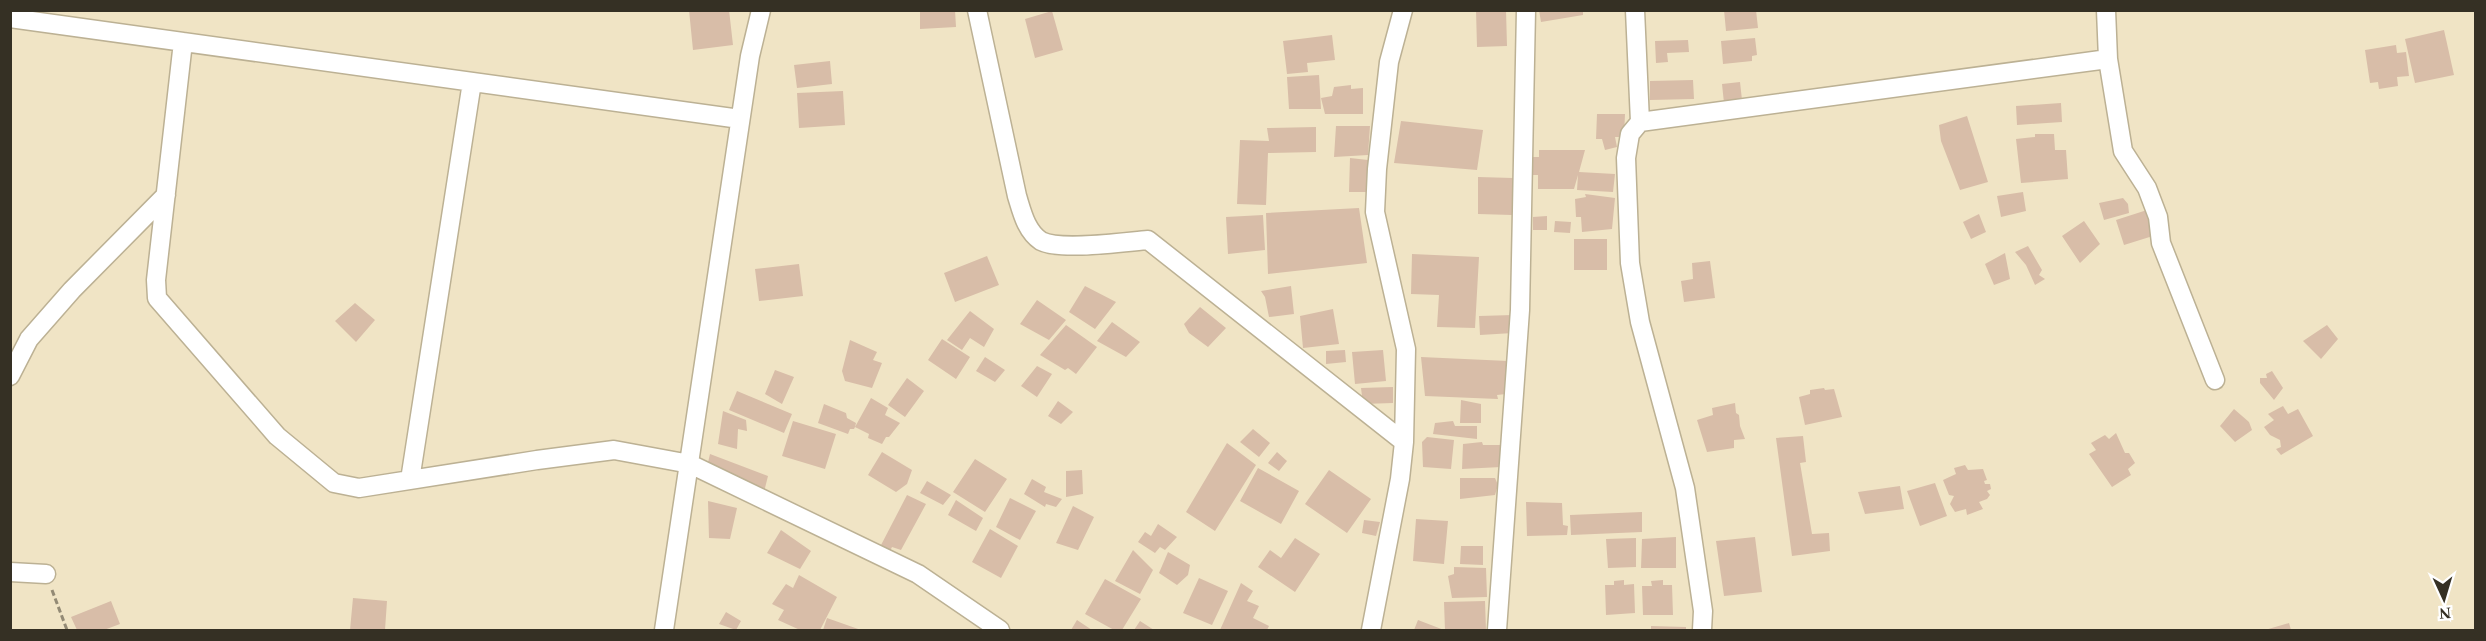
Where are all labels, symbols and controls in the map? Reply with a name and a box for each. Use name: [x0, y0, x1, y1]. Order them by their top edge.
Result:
north arrow: [2414, 569, 2474, 629]
text: N: [2438, 605, 2451, 622]

